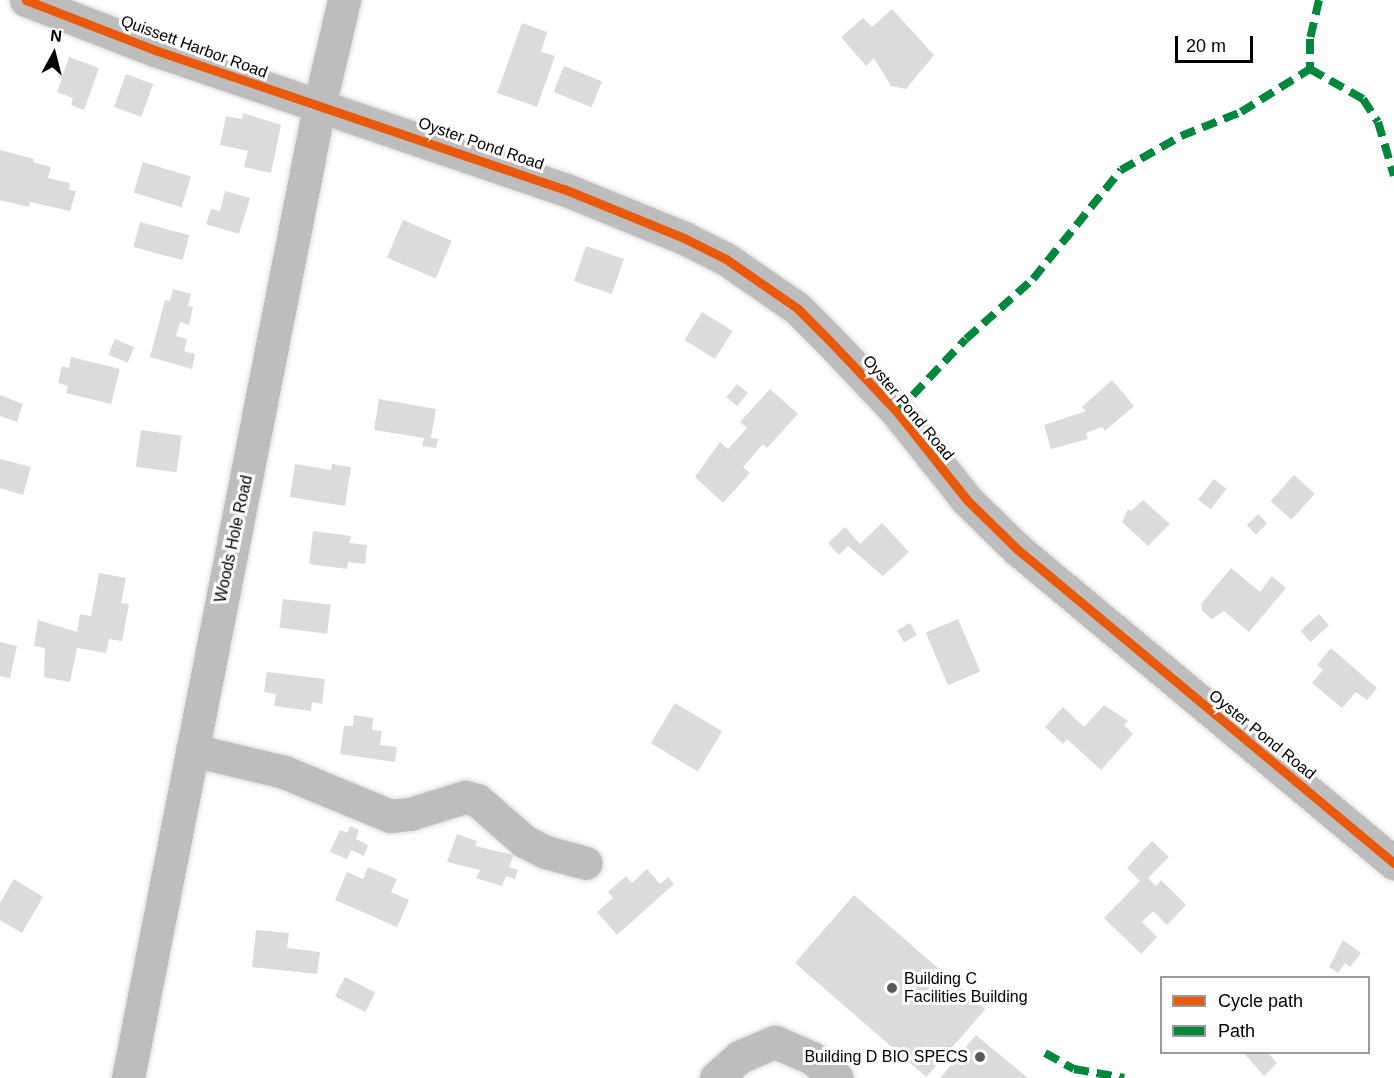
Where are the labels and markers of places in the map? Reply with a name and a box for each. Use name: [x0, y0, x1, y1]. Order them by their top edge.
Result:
place label: Building C Facilities Building: [904, 969, 1028, 1007]
marker: Building C Facilities Building: [885, 981, 899, 995]
place label: Building D BIO SPECS: [804, 1047, 968, 1067]
marker: Building D BIO SPECS: [973, 1050, 987, 1064]

